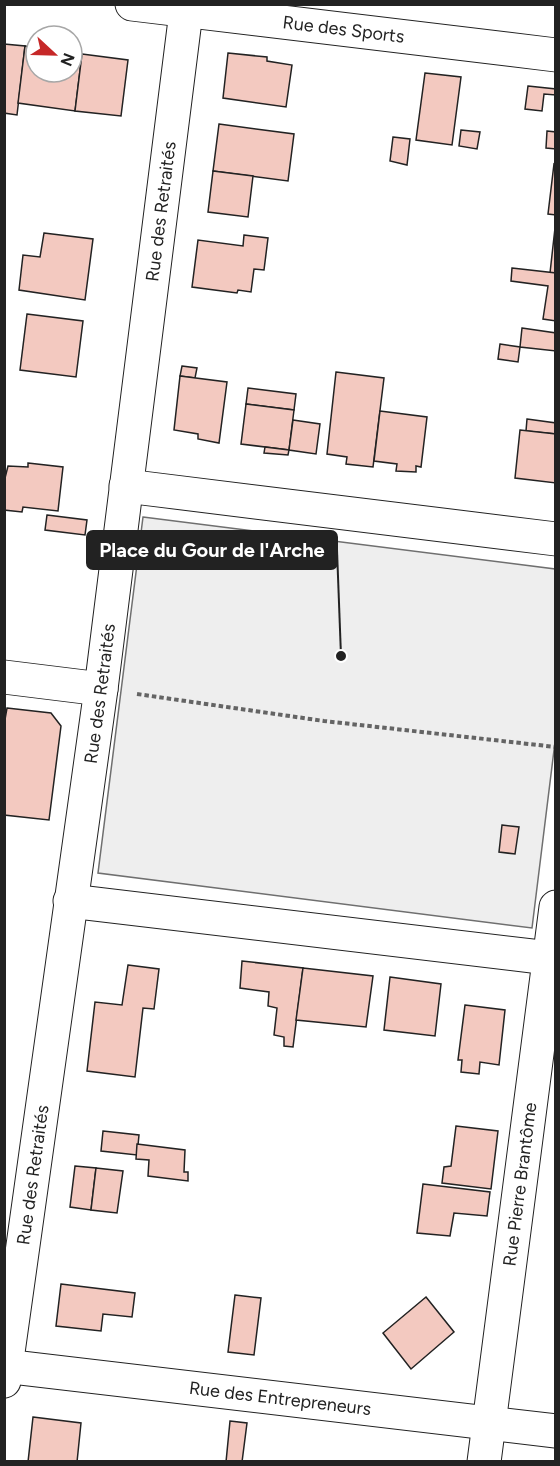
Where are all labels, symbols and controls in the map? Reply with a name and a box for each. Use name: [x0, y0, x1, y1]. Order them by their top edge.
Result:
street label: Rue des Sports: [281, 11, 406, 48]
north arrow: [24, 24, 84, 84]
text: N: [56, 50, 79, 69]
street label: Rue des Retraités: [141, 140, 181, 283]
callout: Place du Gour de l'Arche: [87, 531, 337, 569]
text: Place du Gour de l'Arche: [99, 538, 325, 562]
street label: Rue des Retraités: [80, 622, 120, 765]
street label: Rue Pierre Brantôme: [498, 1101, 542, 1268]
street label: Rue des Retraités: [12, 1104, 54, 1246]
street label: Rue des Entrepreneurs: [188, 1377, 372, 1420]

